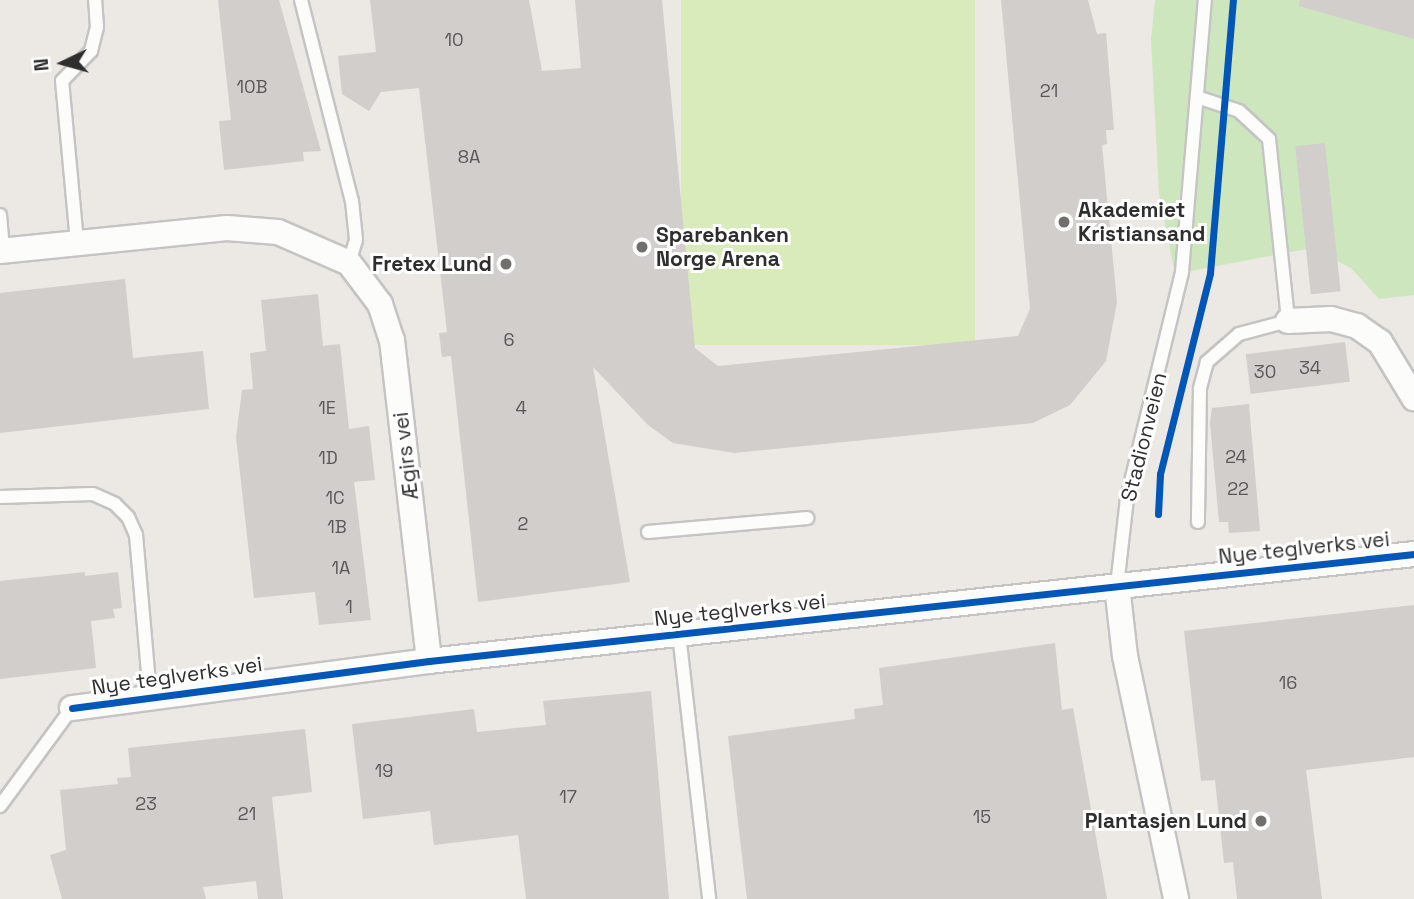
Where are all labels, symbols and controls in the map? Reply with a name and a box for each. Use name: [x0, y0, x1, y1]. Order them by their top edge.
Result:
north arrow: [28, 28, 98, 98]
house number: 10: [444, 29, 464, 51]
text: N: [29, 57, 55, 72]
house number: 10B: [237, 76, 267, 98]
house number: 21: [1040, 80, 1058, 102]
house number: 8A: [458, 146, 480, 168]
place label: Akademiet Kristiansand: [1078, 197, 1205, 247]
marker: Akademiet Kristiansand: [1056, 214, 1072, 230]
place label: Sparebanken Norge Arena: [656, 222, 789, 272]
marker: Sparebanken Norge Arena: [634, 239, 650, 255]
place label: Fretex Lund: [372, 251, 492, 277]
marker: Fretex Lund: [498, 256, 514, 272]
house number: 6: [503, 329, 515, 351]
house number: 34: [1299, 357, 1321, 379]
house number: 30: [1254, 361, 1276, 383]
street label: Stadionveien: [1116, 370, 1172, 504]
house number: 1E: [318, 397, 336, 419]
house number: 4: [515, 397, 527, 419]
street label: Ægirs vei: [388, 410, 424, 502]
house number: 24: [1225, 446, 1247, 468]
house number: 1D: [318, 447, 338, 469]
house number: 22: [1227, 478, 1249, 500]
house number: 1C: [325, 487, 345, 509]
house number: 2: [518, 513, 528, 535]
house number: 1B: [327, 516, 347, 538]
street label: Nye teglverks vei: [1217, 526, 1391, 570]
house number: 1A: [332, 557, 350, 579]
street label: Nye teglverks vei: [653, 588, 827, 632]
house number: 1: [345, 596, 353, 618]
street label: Nye teglverks vei: [90, 652, 264, 700]
house number: 16: [1279, 672, 1297, 694]
house number: 19: [375, 760, 393, 782]
house number: 17: [559, 786, 577, 808]
house number: 23: [135, 793, 157, 815]
house number: 21: [238, 803, 256, 825]
house number: 15: [973, 806, 991, 828]
place label: Plantasjen Lund: [1085, 808, 1247, 834]
marker: Plantasjen Lund: [1253, 813, 1269, 829]

